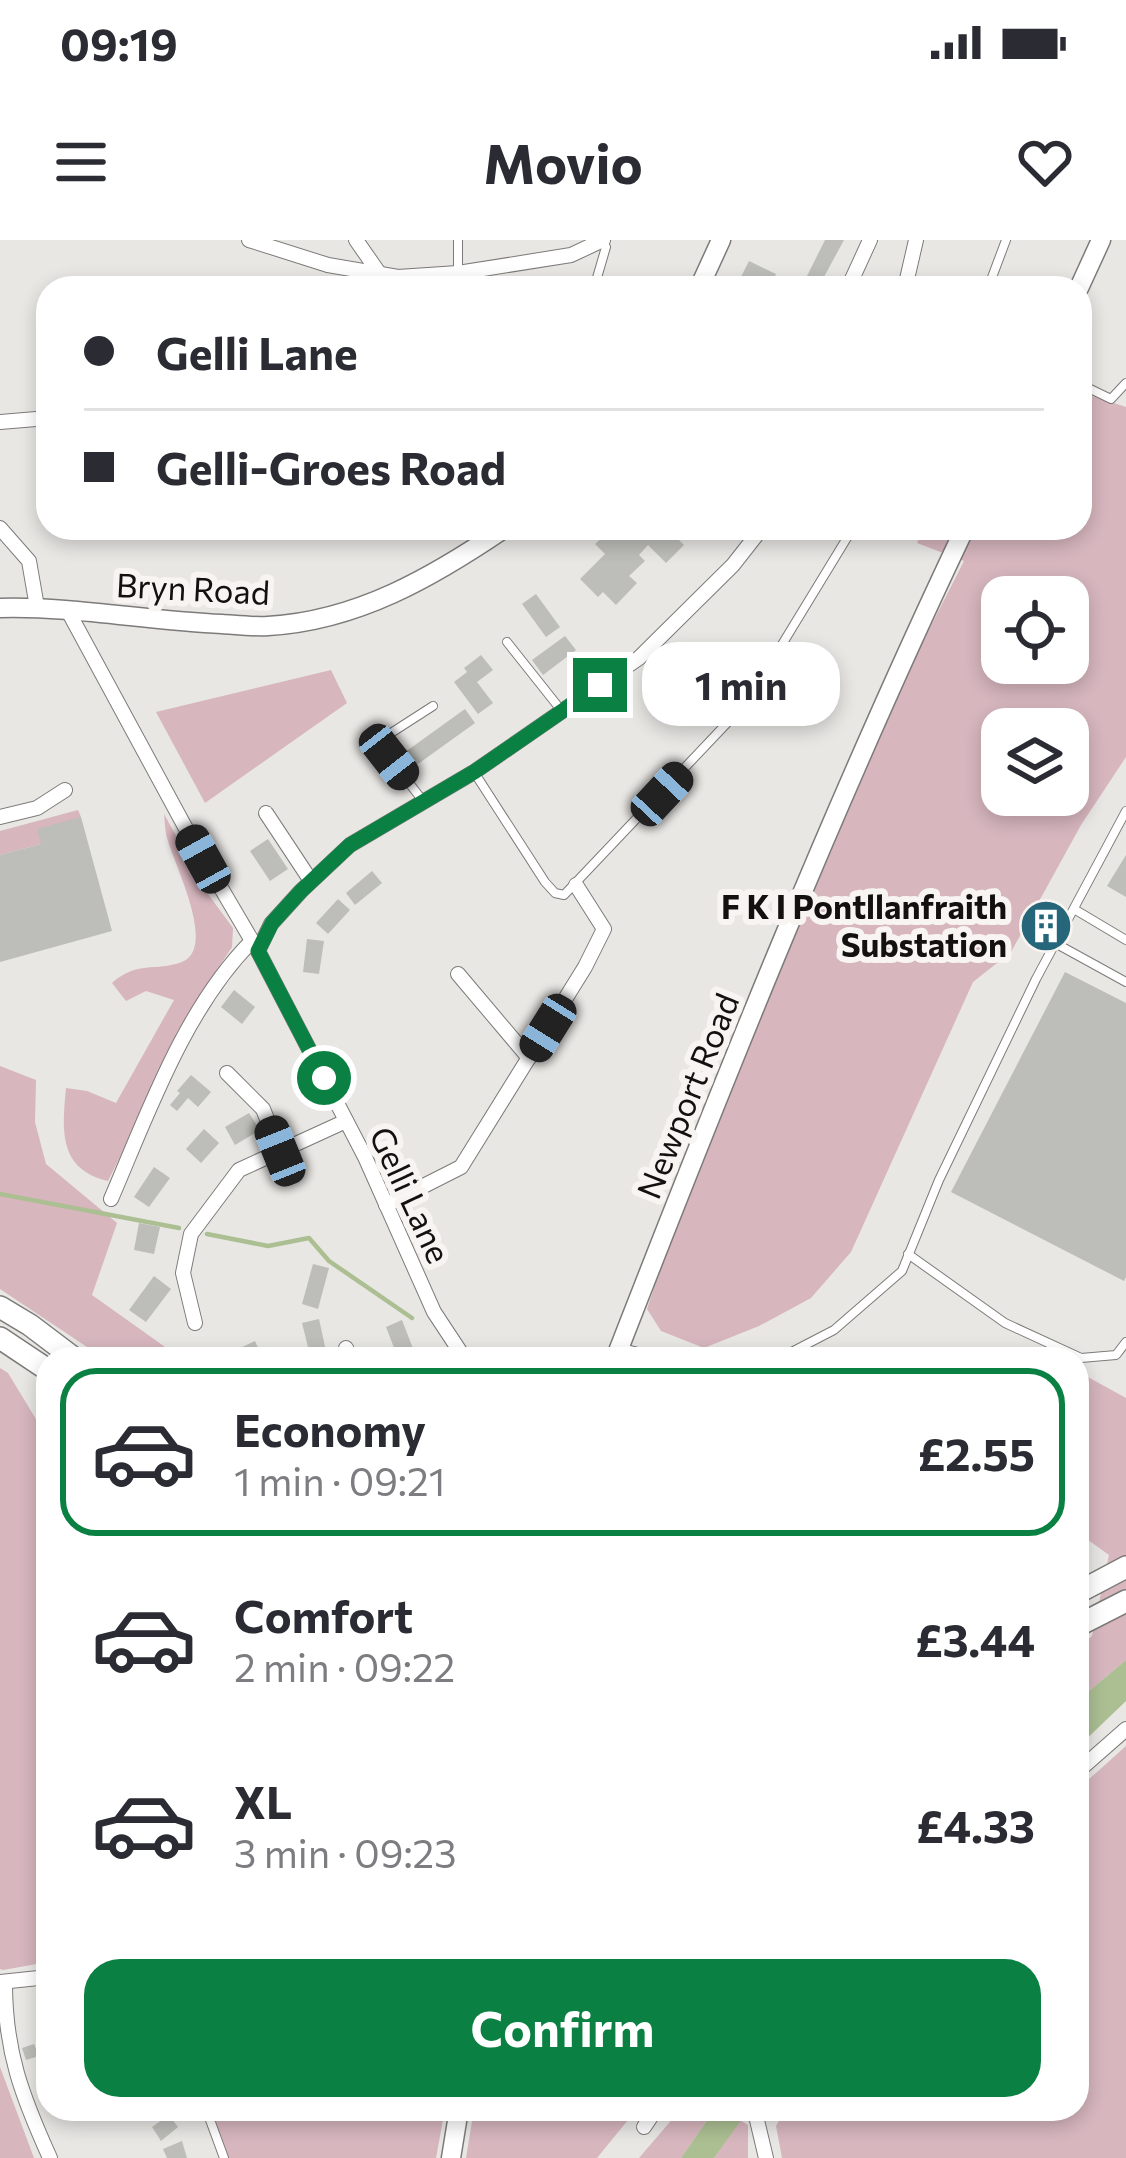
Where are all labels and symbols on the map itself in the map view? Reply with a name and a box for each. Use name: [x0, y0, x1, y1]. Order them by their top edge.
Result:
street label: Bryn Road: [115, 563, 271, 612]
callout: 1 min: [642, 643, 840, 727]
route end: [573, 658, 627, 712]
car: [353, 718, 425, 796]
car: [624, 755, 700, 833]
car: [170, 819, 236, 899]
place label: F K I Pontllanfraith Substation: [721, 885, 1007, 964]
building icon: F K I Pontllanfraith Substation: [1018, 898, 1074, 954]
street label: Newport Road: [627, 987, 746, 1204]
car: [514, 988, 582, 1068]
route start: [297, 1051, 351, 1105]
car: [250, 1111, 310, 1191]
street label: Gelli Lane: [362, 1120, 461, 1269]

